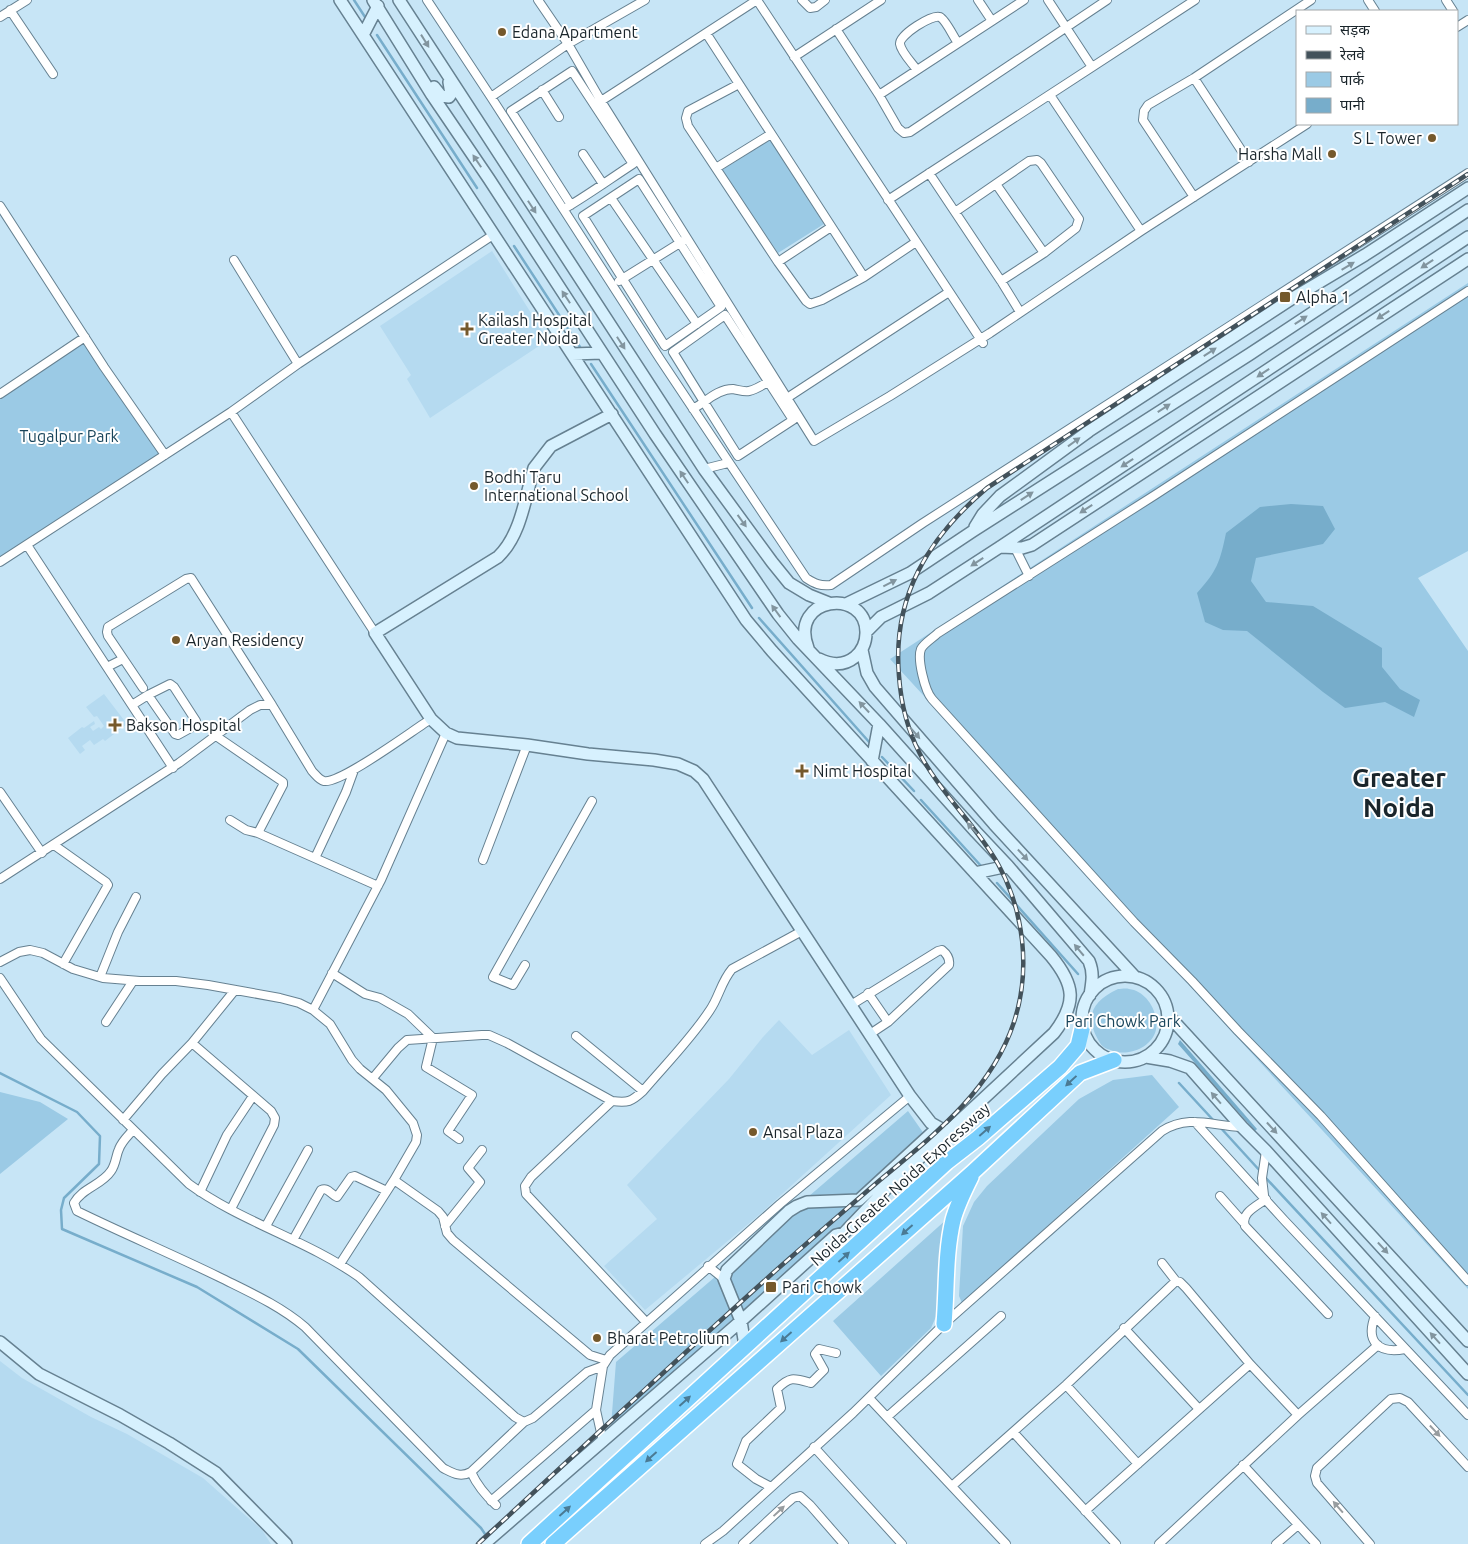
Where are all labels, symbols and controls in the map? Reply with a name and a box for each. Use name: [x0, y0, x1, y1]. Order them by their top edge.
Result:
legend: [1296, 10, 1458, 125]
text: सड़क: [1340, 21, 1370, 38]
place label: Edana Apartment: [512, 23, 639, 41]
marker: Edana Apartment: [496, 26, 508, 38]
one-way arrow: [420, 35, 430, 48]
text: रेलवे: [1339, 46, 1365, 63]
text: पार्क: [1340, 71, 1364, 88]
text: पानी: [1340, 96, 1366, 113]
place label: S L Tower: [1353, 129, 1422, 147]
marker: S L Tower: [1426, 132, 1438, 144]
place label: Harsha Mall: [1238, 145, 1322, 163]
marker: Harsha Mall: [1326, 148, 1338, 160]
one-way arrow: [472, 155, 482, 168]
one-way arrow: [528, 200, 537, 214]
one-way arrow: [1421, 259, 1434, 269]
one-way arrow: [1341, 261, 1354, 270]
place label: Alpha 1: [1296, 288, 1350, 306]
one-way arrow: [561, 290, 571, 304]
marker: Alpha 1: [1278, 290, 1292, 304]
one-way arrow: [1376, 310, 1390, 319]
place label: Kailash Hospital Greater Noida: [478, 311, 591, 347]
one-way arrow: [1294, 316, 1307, 325]
marker: Kailash Hospital Greater Noida: [460, 322, 474, 336]
one-way arrow: [617, 336, 626, 350]
one-way arrow: [1203, 348, 1217, 357]
one-way arrow: [1256, 368, 1269, 378]
one-way arrow: [1158, 404, 1171, 413]
park label: Tugalpur Park: [19, 427, 119, 445]
one-way arrow: [1067, 437, 1081, 447]
one-way arrow: [1121, 458, 1134, 468]
place label: Bodhi Taru International School: [484, 468, 628, 504]
one-way arrow: [680, 470, 689, 483]
marker: Bodhi Taru International School: [468, 480, 480, 492]
one-way arrow: [1021, 491, 1034, 501]
one-way arrow: [1079, 504, 1093, 514]
one-way arrow: [737, 514, 747, 528]
one-way arrow: [970, 557, 984, 567]
one-way arrow: [883, 579, 897, 587]
one-way arrow: [771, 604, 781, 618]
place label: Aryan Residency: [186, 631, 304, 649]
marker: Aryan Residency: [170, 634, 182, 646]
one-way arrow: [858, 702, 870, 714]
place label: Bakson Hospital: [126, 716, 241, 734]
marker: Bakson Hospital: [108, 718, 122, 732]
one-way arrow: [909, 727, 921, 739]
place label: Nimt Hospital: [813, 762, 911, 780]
district label: Greater Noida: [1352, 763, 1446, 822]
marker: Nimt Hospital: [795, 764, 809, 778]
one-way arrow: [966, 823, 978, 835]
one-way arrow: [1017, 848, 1028, 861]
one-way arrow: [1074, 944, 1085, 957]
park label: Pari Chowk Park: [1065, 1012, 1181, 1030]
one-way arrow: [1065, 1075, 1077, 1087]
one-way arrow: [1211, 1091, 1222, 1104]
street label: Noida-Greater Noida Expressway: [807, 1098, 994, 1269]
one-way arrow: [1267, 1122, 1278, 1135]
place label: Ansal Plaza: [763, 1123, 843, 1141]
marker: Ansal Plaza: [747, 1126, 759, 1138]
one-way arrow: [979, 1126, 992, 1137]
one-way arrow: [1320, 1212, 1332, 1224]
one-way arrow: [901, 1224, 914, 1235]
one-way arrow: [1377, 1242, 1388, 1254]
one-way arrow: [837, 1251, 849, 1263]
place label: Pari Chowk: [782, 1278, 862, 1296]
marker: Pari Chowk: [764, 1280, 778, 1294]
place label: Bharat Petrolium: [607, 1329, 730, 1347]
marker: Bharat Petrolium: [591, 1332, 603, 1344]
one-way arrow: [779, 1332, 792, 1343]
one-way arrow: [1429, 1333, 1441, 1345]
one-way arrow: [678, 1395, 690, 1407]
one-way arrow: [1429, 1425, 1441, 1437]
one-way arrow: [646, 1451, 658, 1463]
one-way arrow: [1333, 1501, 1344, 1514]
one-way arrow: [558, 1505, 570, 1517]
one-way arrow: [772, 1505, 784, 1517]

